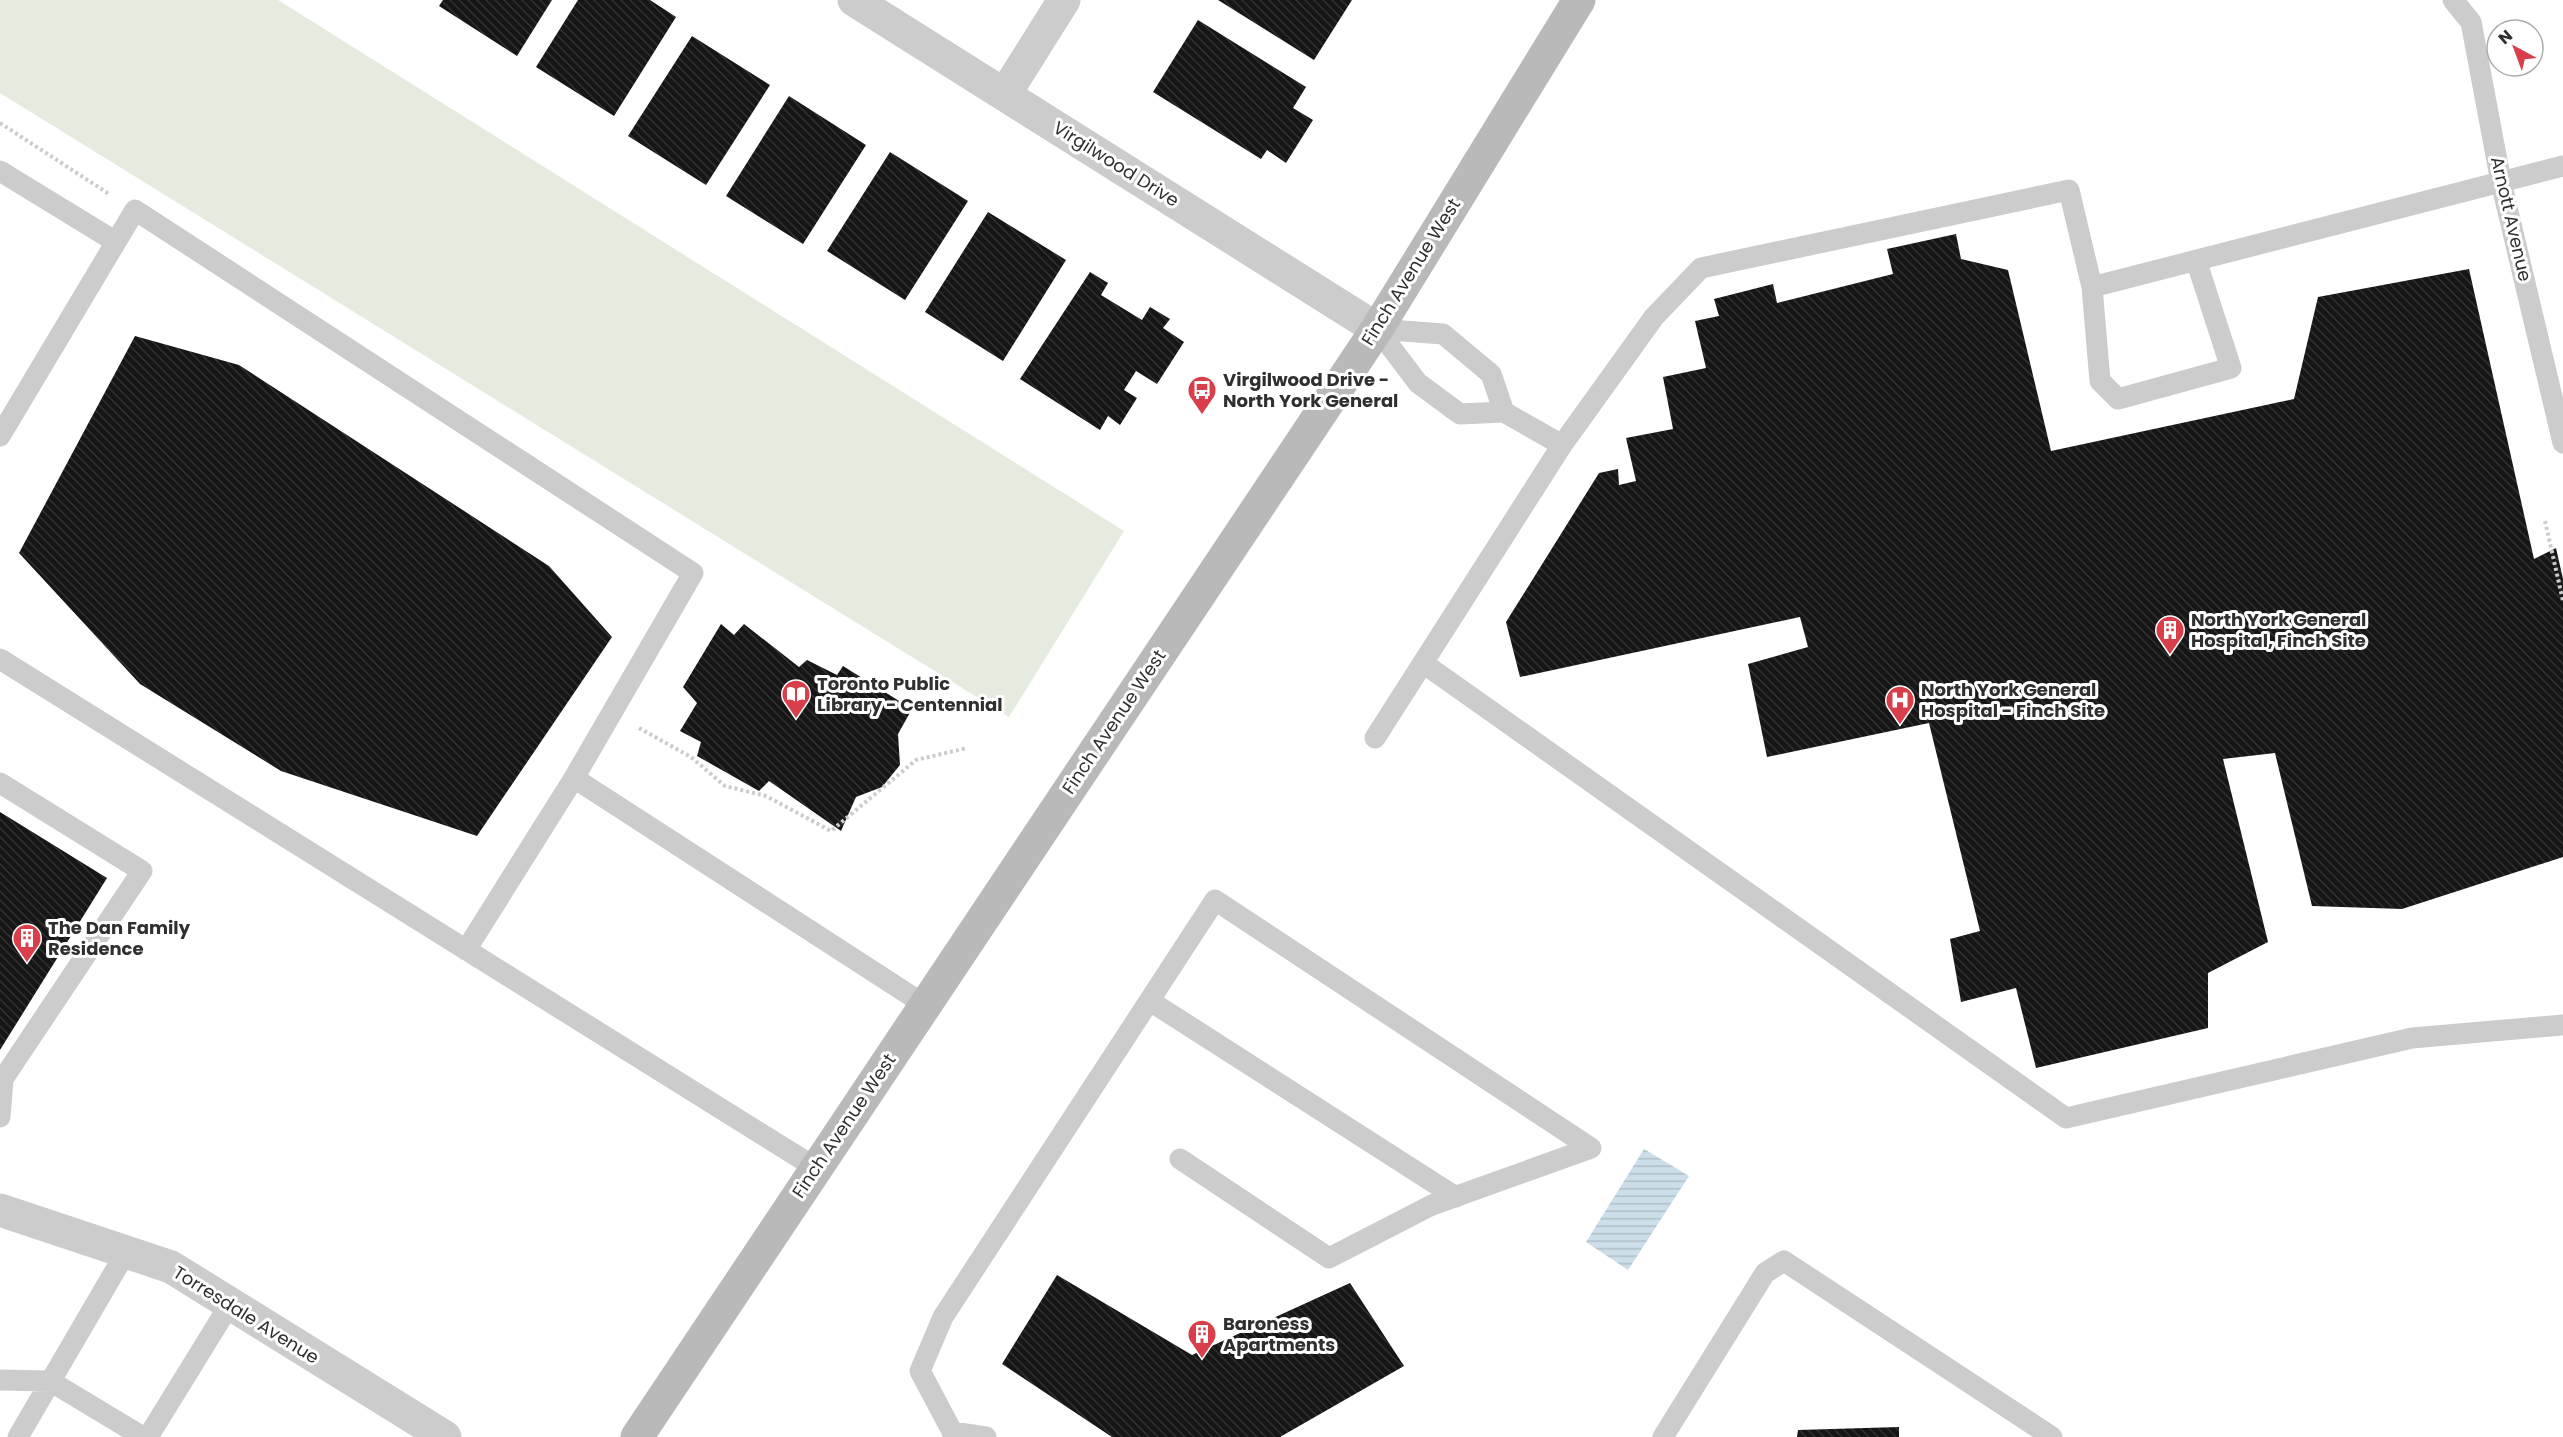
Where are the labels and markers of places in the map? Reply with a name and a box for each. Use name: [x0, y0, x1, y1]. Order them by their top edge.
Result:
place label: Virgilwood Drive - North York General: [1223, 367, 1398, 413]
bus stop icon: Virgilwood Drive - North York General: [1186, 374, 1218, 416]
place label: North York General Hospital, Finch Site: [2191, 607, 2366, 653]
building icon: North York General Hospital, Finch Site: [2154, 614, 2186, 656]
place label: Toronto Public Library - Centennial: [817, 671, 1003, 717]
place label: North York General Hospital - Finch Site: [1921, 677, 2105, 723]
library icon: Toronto Public Library - Centennial: [780, 678, 812, 720]
hospital icon: North York General Hospital - Finch Site: [1884, 684, 1916, 726]
place label: The Dan Family Residence: [48, 915, 191, 961]
building icon: The Dan Family Residence: [11, 922, 43, 964]
place label: Baroness Apartments: [1223, 1311, 1335, 1357]
building icon: Baroness Apartments: [1186, 1318, 1218, 1360]

